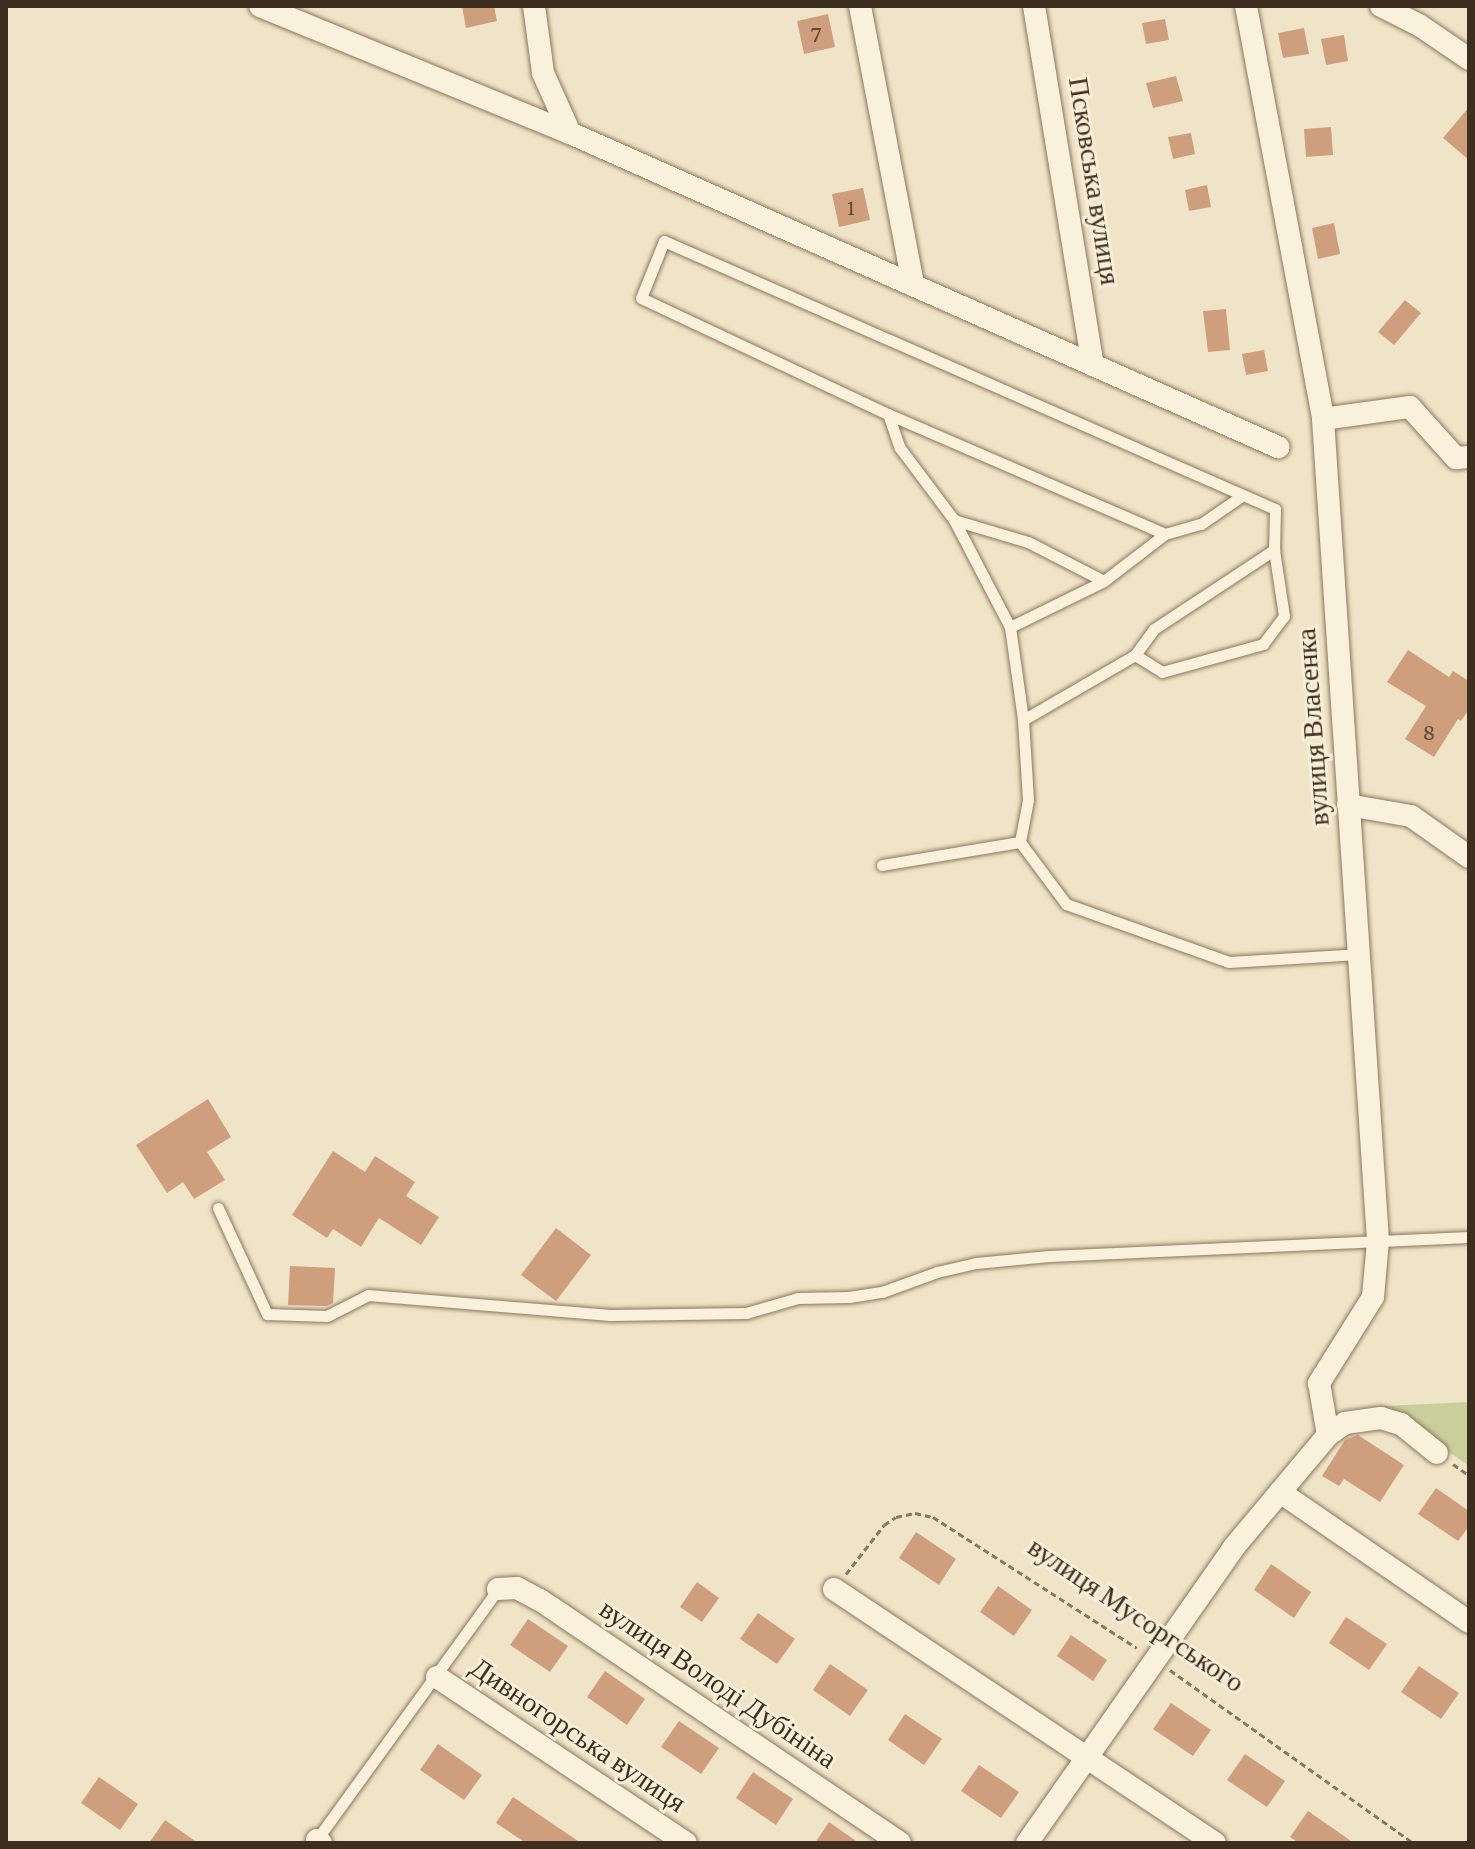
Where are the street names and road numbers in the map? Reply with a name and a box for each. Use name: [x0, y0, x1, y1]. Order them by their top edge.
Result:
street label: Псковська вулиця: [1061, 75, 1127, 287]
street label: вулиця Власенка: [1289, 627, 1337, 827]
street label: вулиця Мусоргського: [1022, 1530, 1250, 1700]
street label: вулиця Володі Дубініна: [593, 1592, 843, 1776]
street label: Дивногорська вулиця: [464, 1650, 692, 1820]

